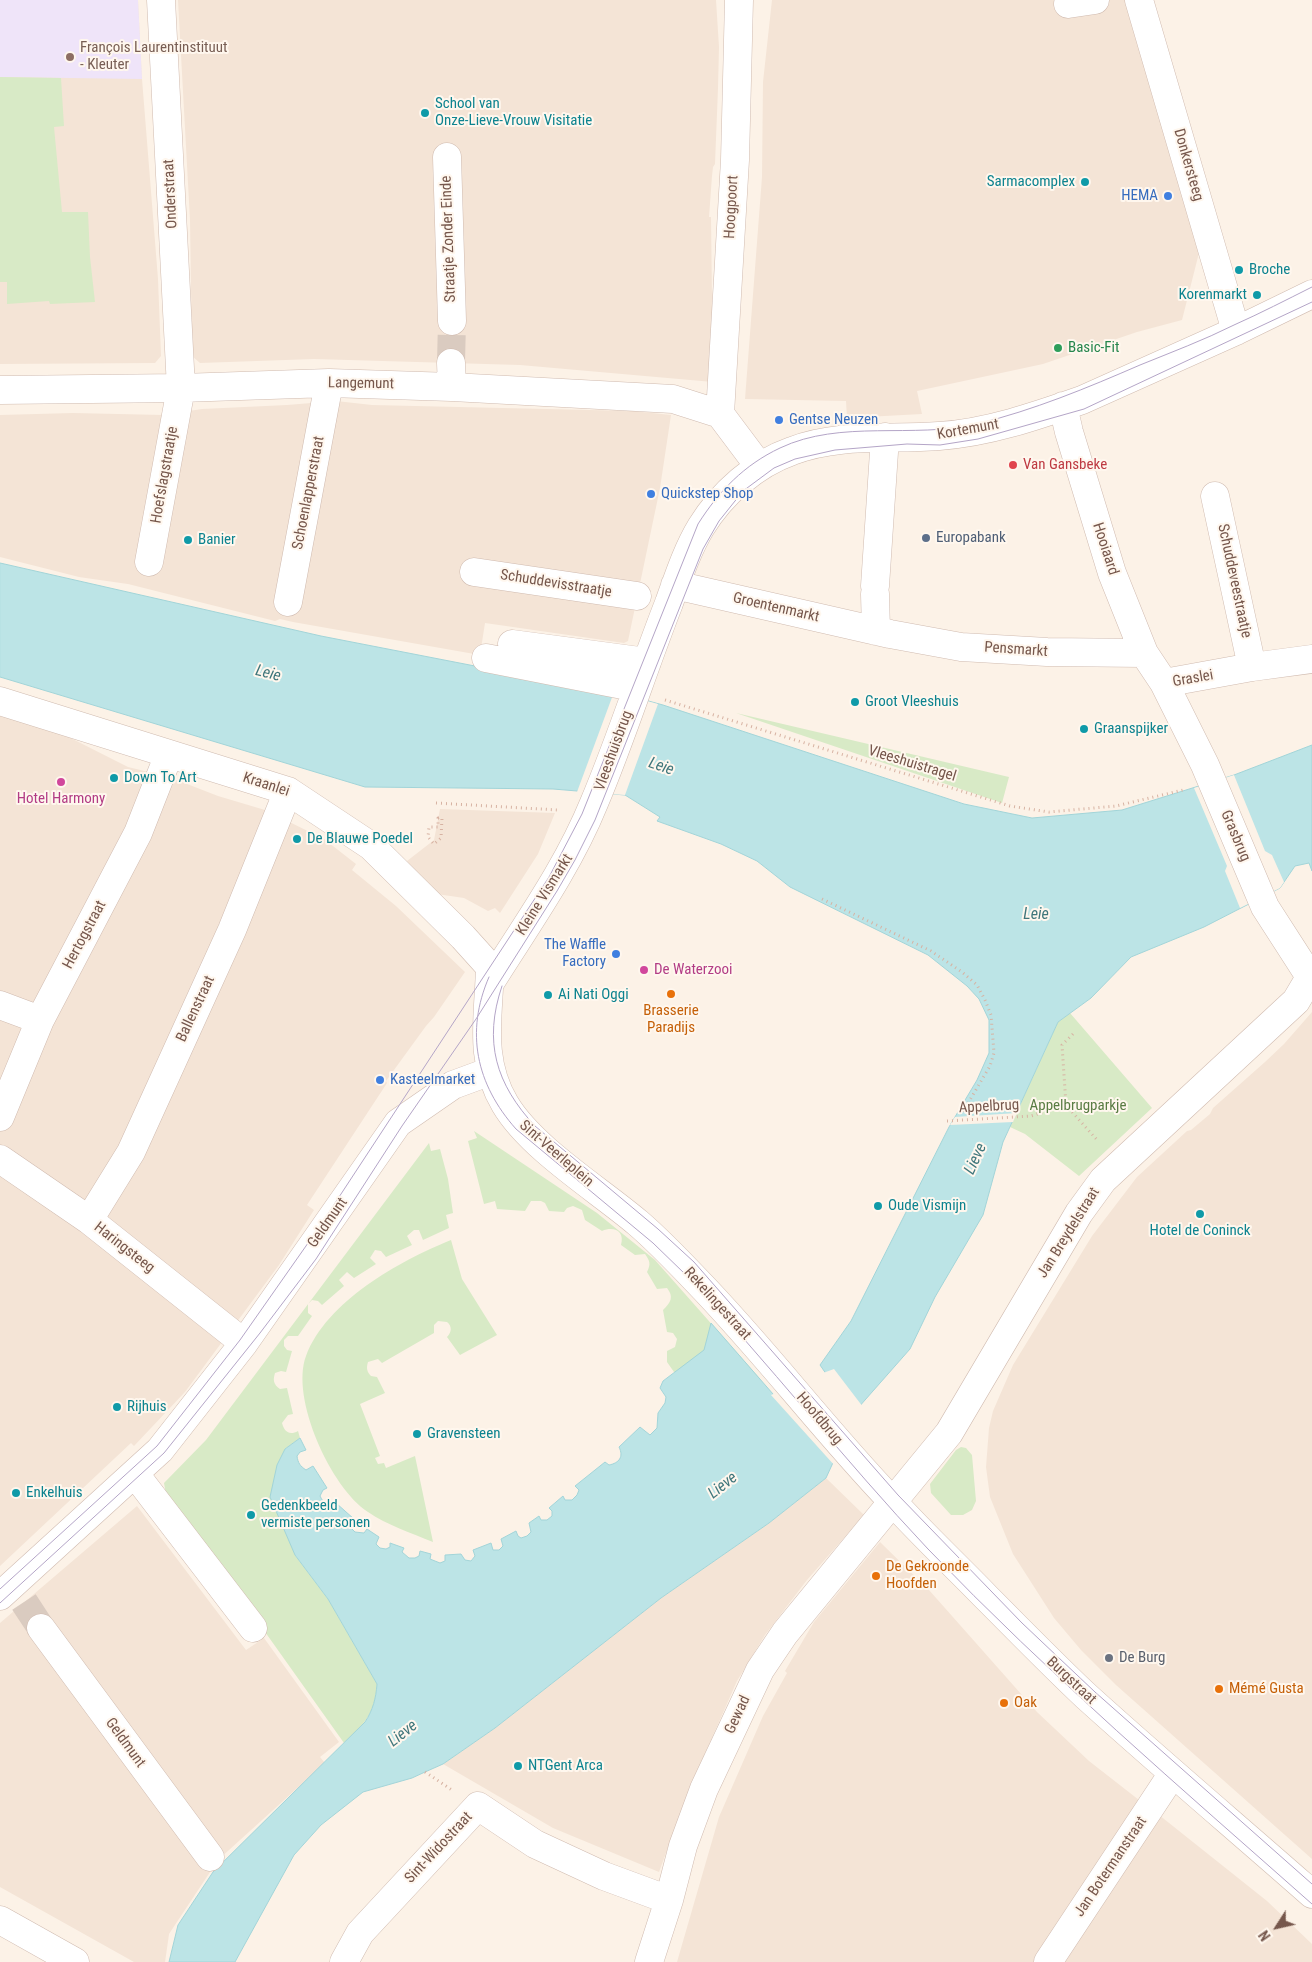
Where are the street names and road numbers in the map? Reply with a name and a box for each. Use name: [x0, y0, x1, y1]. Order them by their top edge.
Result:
street label: Donkersteeg: [1169, 127, 1207, 203]
street label: Onderstraat: [160, 159, 182, 229]
street label: Straatje Zonder Einde: [438, 175, 460, 303]
street label: Hoogpoort: [721, 175, 743, 239]
street label: Langemunt: [328, 374, 394, 394]
street label: Kortemunt: [936, 416, 1000, 444]
street label: Hoefslagstraatje: [148, 425, 182, 525]
street label: Schoenlapperstraat: [289, 435, 329, 551]
street label: Hooiaard: [1088, 521, 1122, 577]
street label: Schuddeveestraatje: [1213, 522, 1255, 640]
street label: Schuddevisstraatje: [499, 566, 613, 602]
street label: Groentenmarkt: [731, 589, 821, 627]
street label: Pensmarkt: [984, 639, 1048, 661]
street label: Graslei: [1171, 667, 1215, 691]
street label: Vleeshuisbrug: [591, 708, 637, 794]
street label: Vleeshuistragel: [866, 742, 958, 786]
street label: Kraanlei: [240, 769, 292, 801]
street label: Grasbrug: [1216, 808, 1254, 864]
street label: Kleine Vismarkt: [513, 851, 577, 939]
street label: Hertogstraat: [59, 898, 111, 972]
street label: Ballenstraat: [173, 973, 219, 1045]
street label: Appelbrug: [958, 1096, 1020, 1118]
street label: Sint-Veerleplein: [515, 1117, 597, 1191]
street label: Jan Breydelstraat: [1034, 1185, 1104, 1281]
street label: Geldmunt: [304, 1194, 352, 1252]
street label: Haringsteeg: [90, 1219, 158, 1277]
street label: Rekelingestraat: [680, 1264, 754, 1344]
street label: Hoofdbrug: [792, 1389, 846, 1449]
street label: Burgstraat: [1042, 1653, 1100, 1709]
street label: Gewad: [721, 1693, 755, 1737]
street label: Geldmunt: [101, 1715, 149, 1771]
street label: Sint-Widostraat: [401, 1809, 477, 1887]
street label: Jan Botermanstraat: [1071, 1813, 1151, 1921]

